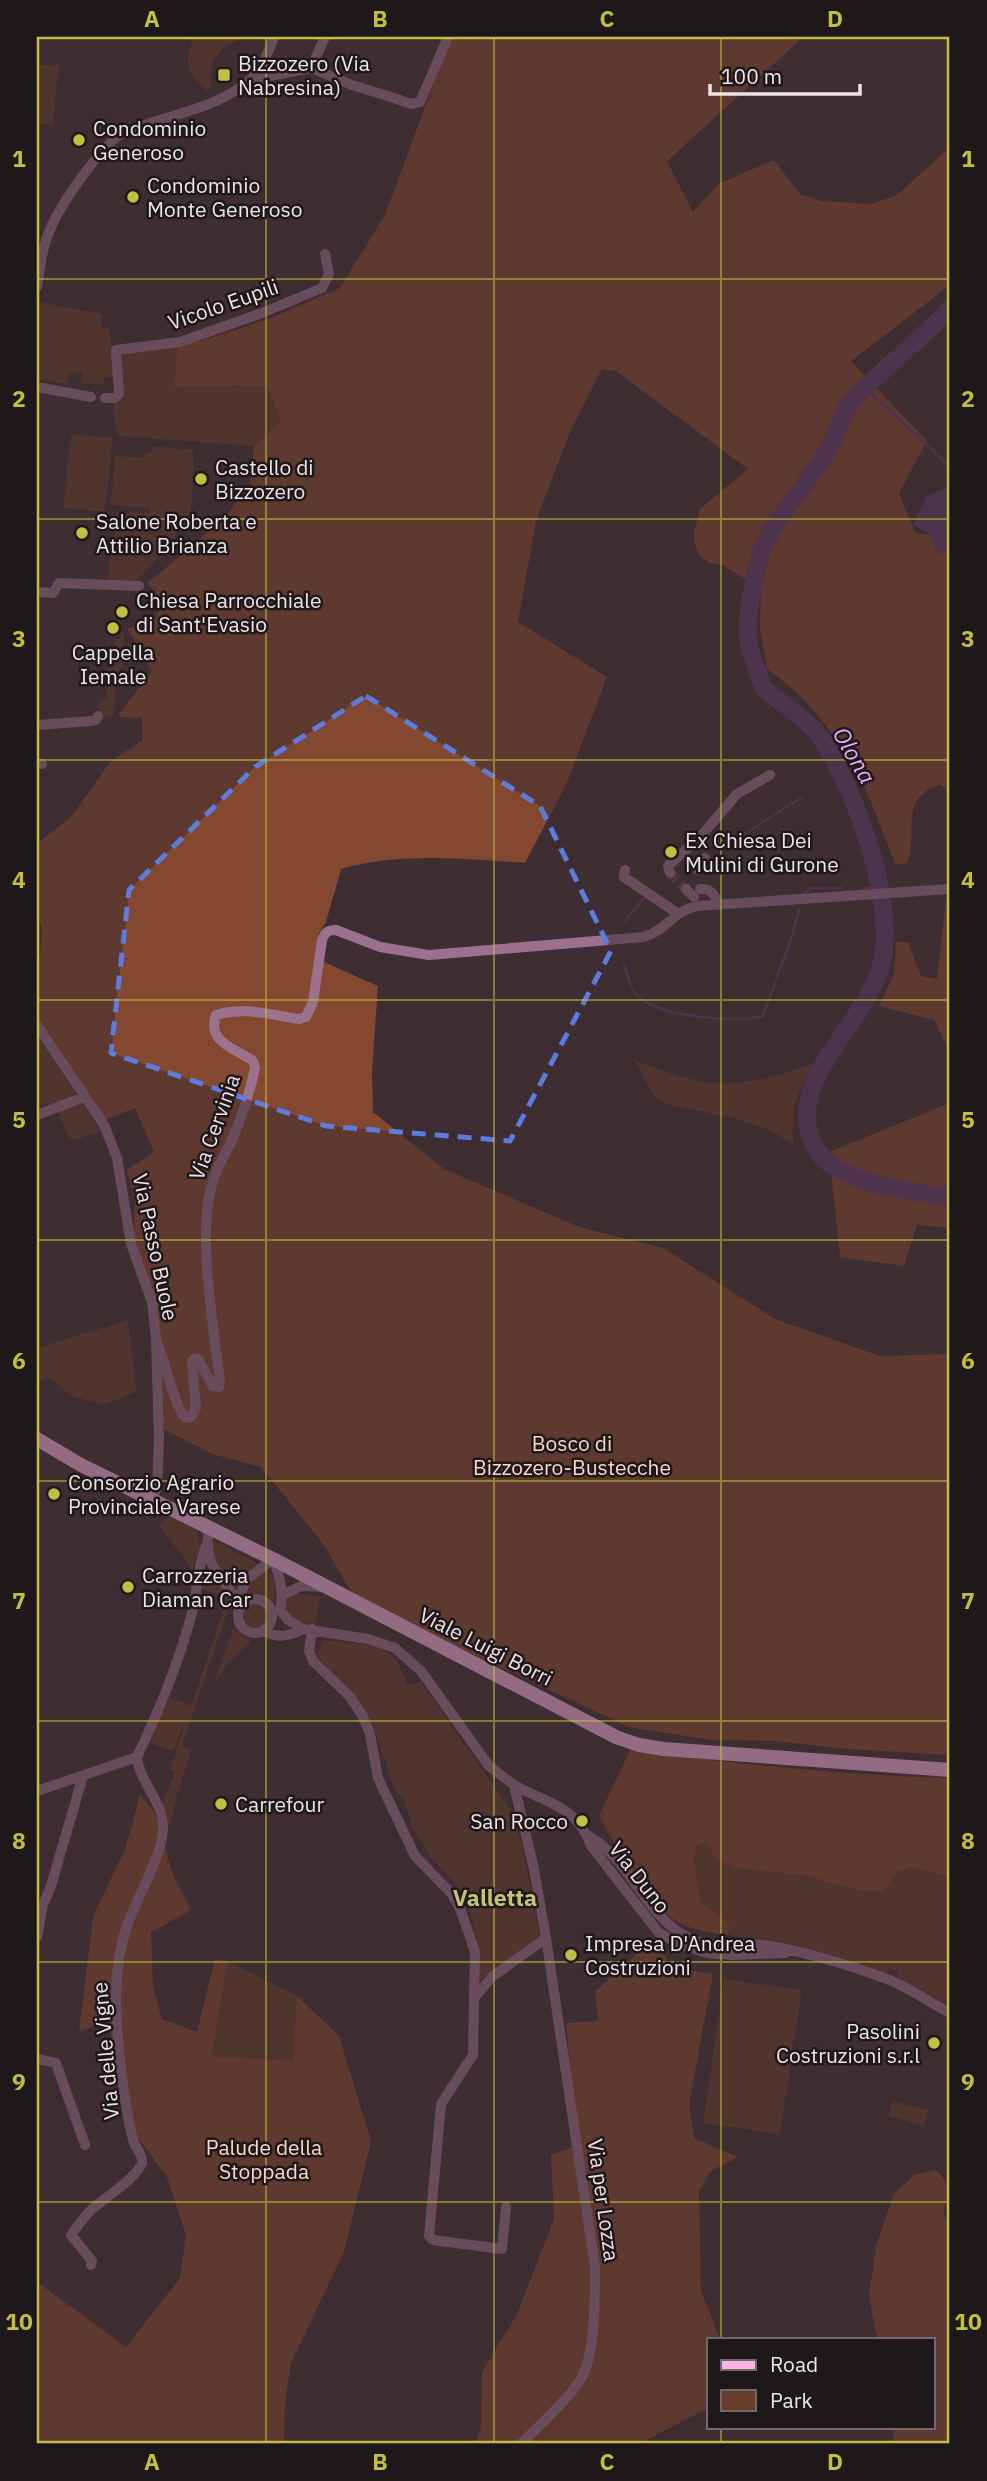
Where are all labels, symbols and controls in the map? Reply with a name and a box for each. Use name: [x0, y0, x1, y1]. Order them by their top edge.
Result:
text: A: [144, 3, 160, 33]
text: B: [372, 3, 388, 33]
text: C: [600, 3, 615, 33]
text: D: [827, 3, 843, 33]
place label: Bizzozero (Via Nabresina): [238, 49, 370, 101]
scale bar: [710, 52, 861, 96]
text: 100 m: [721, 62, 782, 90]
marker: Bizzozero (Via Nabresina): [216, 67, 232, 83]
place label: Condominio Generoso: [93, 114, 206, 166]
marker: Condominio Generoso: [71, 132, 87, 148]
text: 1: [12, 143, 26, 173]
text: 1: [961, 143, 975, 173]
place label: Condominio Monte Generoso: [147, 171, 302, 223]
marker: Condominio Monte Generoso: [125, 189, 141, 205]
street label: Vicolo Eupili: [164, 272, 282, 336]
text: 2: [12, 383, 26, 413]
text: 2: [961, 383, 975, 413]
place label: Castello di Bizzozero: [215, 453, 314, 505]
marker: Castello di Bizzozero: [193, 471, 209, 487]
place label: Salone Roberta e Attilio Brianza: [96, 507, 257, 559]
marker: Salone Roberta e Attilio Brianza: [74, 525, 90, 541]
place label: Chiesa Parrocchiale di Sant'Evasio: [136, 586, 322, 638]
marker: Chiesa Parrocchiale di Sant'Evasio: [114, 604, 130, 620]
marker: Cappella Iemale: [105, 620, 121, 636]
text: 3: [12, 623, 26, 653]
text: 3: [961, 623, 975, 653]
place label: Cappella Iemale: [72, 638, 154, 690]
water label: Olona: [827, 721, 883, 789]
place label: Ex Chiesa Dei Mulini di Gurone: [685, 826, 839, 878]
marker: Ex Chiesa Dei Mulini di Gurone: [663, 844, 679, 860]
text: 4: [12, 864, 26, 894]
text: 4: [961, 864, 975, 894]
street label: Via Cervinia: [182, 1070, 246, 1184]
text: 5: [12, 1104, 26, 1134]
text: 5: [961, 1104, 975, 1134]
street label: Via Passo Buole: [127, 1171, 185, 1323]
text: 6: [12, 1345, 26, 1375]
text: 6: [961, 1345, 975, 1375]
park label: Bosco di Bizzozero-Bustecche: [473, 1429, 671, 1481]
place label: Consorzio Agrario Provinciale Varese: [68, 1468, 241, 1520]
marker: Consorzio Agrario Provinciale Varese: [46, 1486, 62, 1502]
place label: Carrozzeria Diaman Car: [142, 1561, 251, 1613]
marker: Carrozzeria Diaman Car: [120, 1579, 136, 1595]
text: 7: [12, 1585, 26, 1615]
text: 7: [961, 1585, 975, 1615]
street label: Viale Luigi Borri: [414, 1600, 558, 1692]
place label: Carrefour: [235, 1790, 325, 1818]
marker: Carrefour: [213, 1796, 229, 1812]
place label: San Rocco: [470, 1807, 568, 1835]
marker: San Rocco: [574, 1813, 590, 1829]
text: 8: [12, 1825, 26, 1855]
text: 8: [961, 1825, 975, 1855]
street label: Via Duno: [603, 1835, 677, 1919]
district label: Valletta: [453, 1882, 537, 1912]
place label: Impresa D'Andrea Costruzioni: [585, 1929, 755, 1981]
marker: Impresa D'Andrea Costruzioni: [563, 1947, 579, 1963]
street label: Via delle Vigne: [85, 1981, 125, 2121]
place label: Pasolini Costruzioni s.r.l: [776, 2017, 920, 2069]
marker: Pasolini Costruzioni s.r.l: [926, 2035, 942, 2051]
text: 9: [12, 2066, 26, 2096]
text: 9: [961, 2066, 975, 2096]
park label: Palude della Stoppada: [206, 2133, 322, 2185]
street label: Via per Lozza: [582, 2137, 626, 2263]
text: 10: [5, 2306, 33, 2336]
text: 10: [954, 2306, 982, 2336]
legend: [707, 2338, 934, 2428]
text: Road: [770, 2350, 818, 2378]
text: Park: [770, 2386, 813, 2414]
text: A: [144, 2446, 160, 2476]
text: B: [372, 2446, 388, 2476]
text: C: [600, 2446, 615, 2476]
text: D: [827, 2446, 843, 2476]

